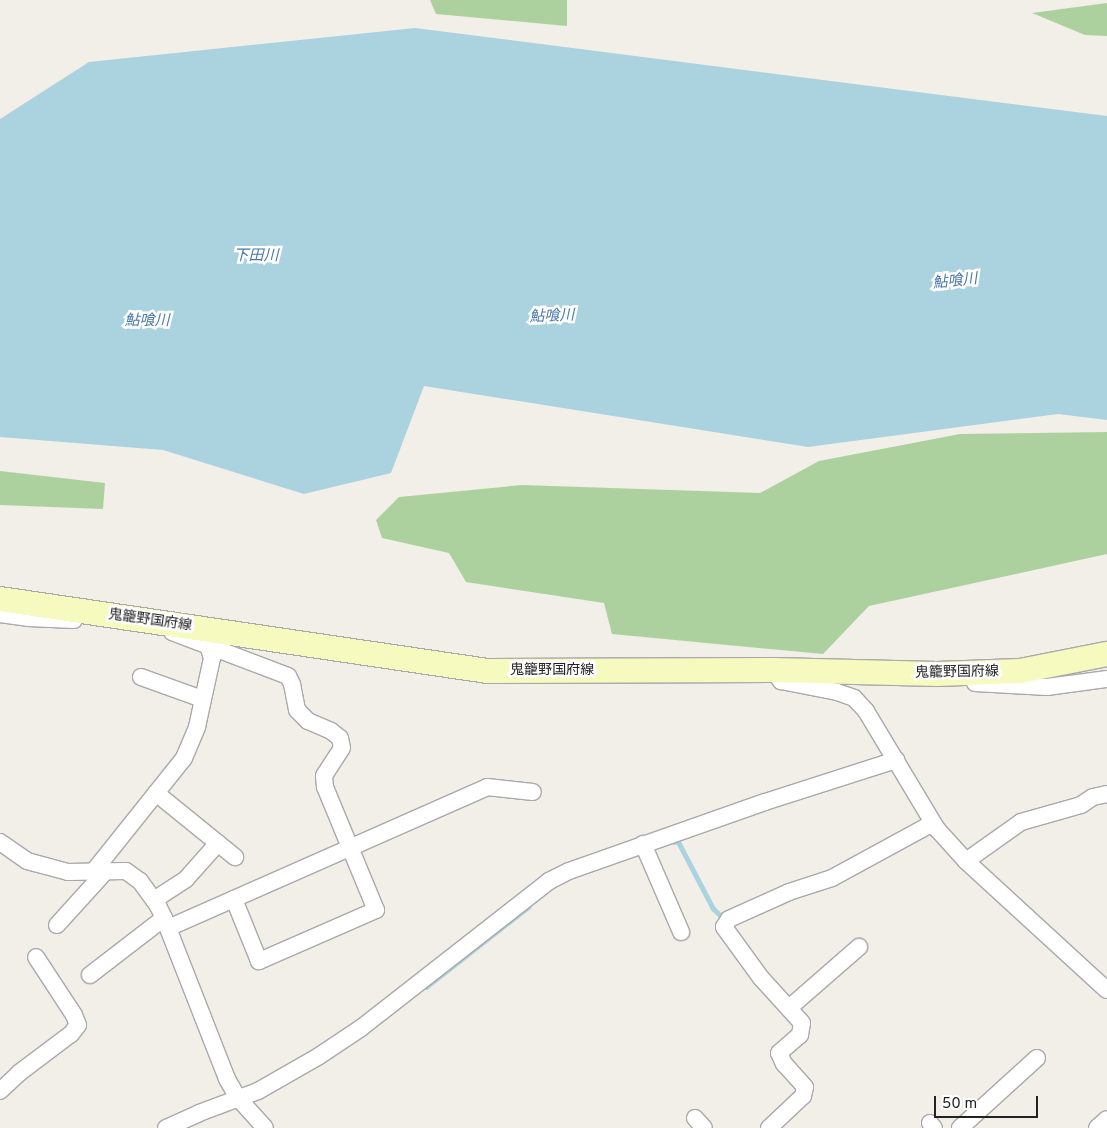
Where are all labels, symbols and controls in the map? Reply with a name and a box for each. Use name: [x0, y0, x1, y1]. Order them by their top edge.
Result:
water label: 下田川: [234, 248, 278, 266]
water label: 鮎喰川: [932, 271, 978, 293]
water label: 鮎喰川: [529, 307, 575, 327]
water label: 鮎喰川: [125, 313, 169, 331]
street label: 鬼籠野国府線: [107, 607, 193, 635]
street label: 鬼籠野国府線: [510, 663, 594, 679]
street label: 鬼籠野国府線: [915, 664, 999, 682]
scale bar: [937, 1086, 1041, 1118]
text: 50 m: [942, 1095, 977, 1114]

